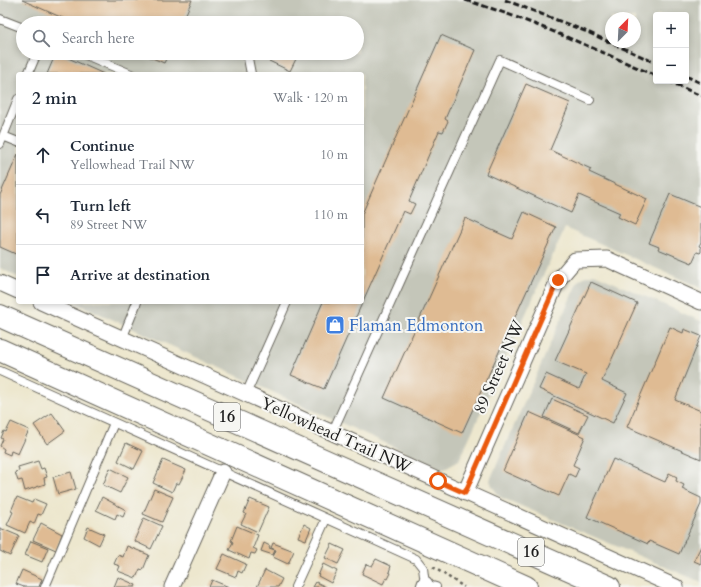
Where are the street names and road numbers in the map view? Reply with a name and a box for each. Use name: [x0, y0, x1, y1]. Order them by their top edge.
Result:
street label: 89 Street NW: [468, 316, 530, 418]
street label: Yellowhead Trail NW: [257, 391, 415, 479]
road number: 16: [214, 403, 240, 431]
road number: 16: [518, 538, 544, 566]

